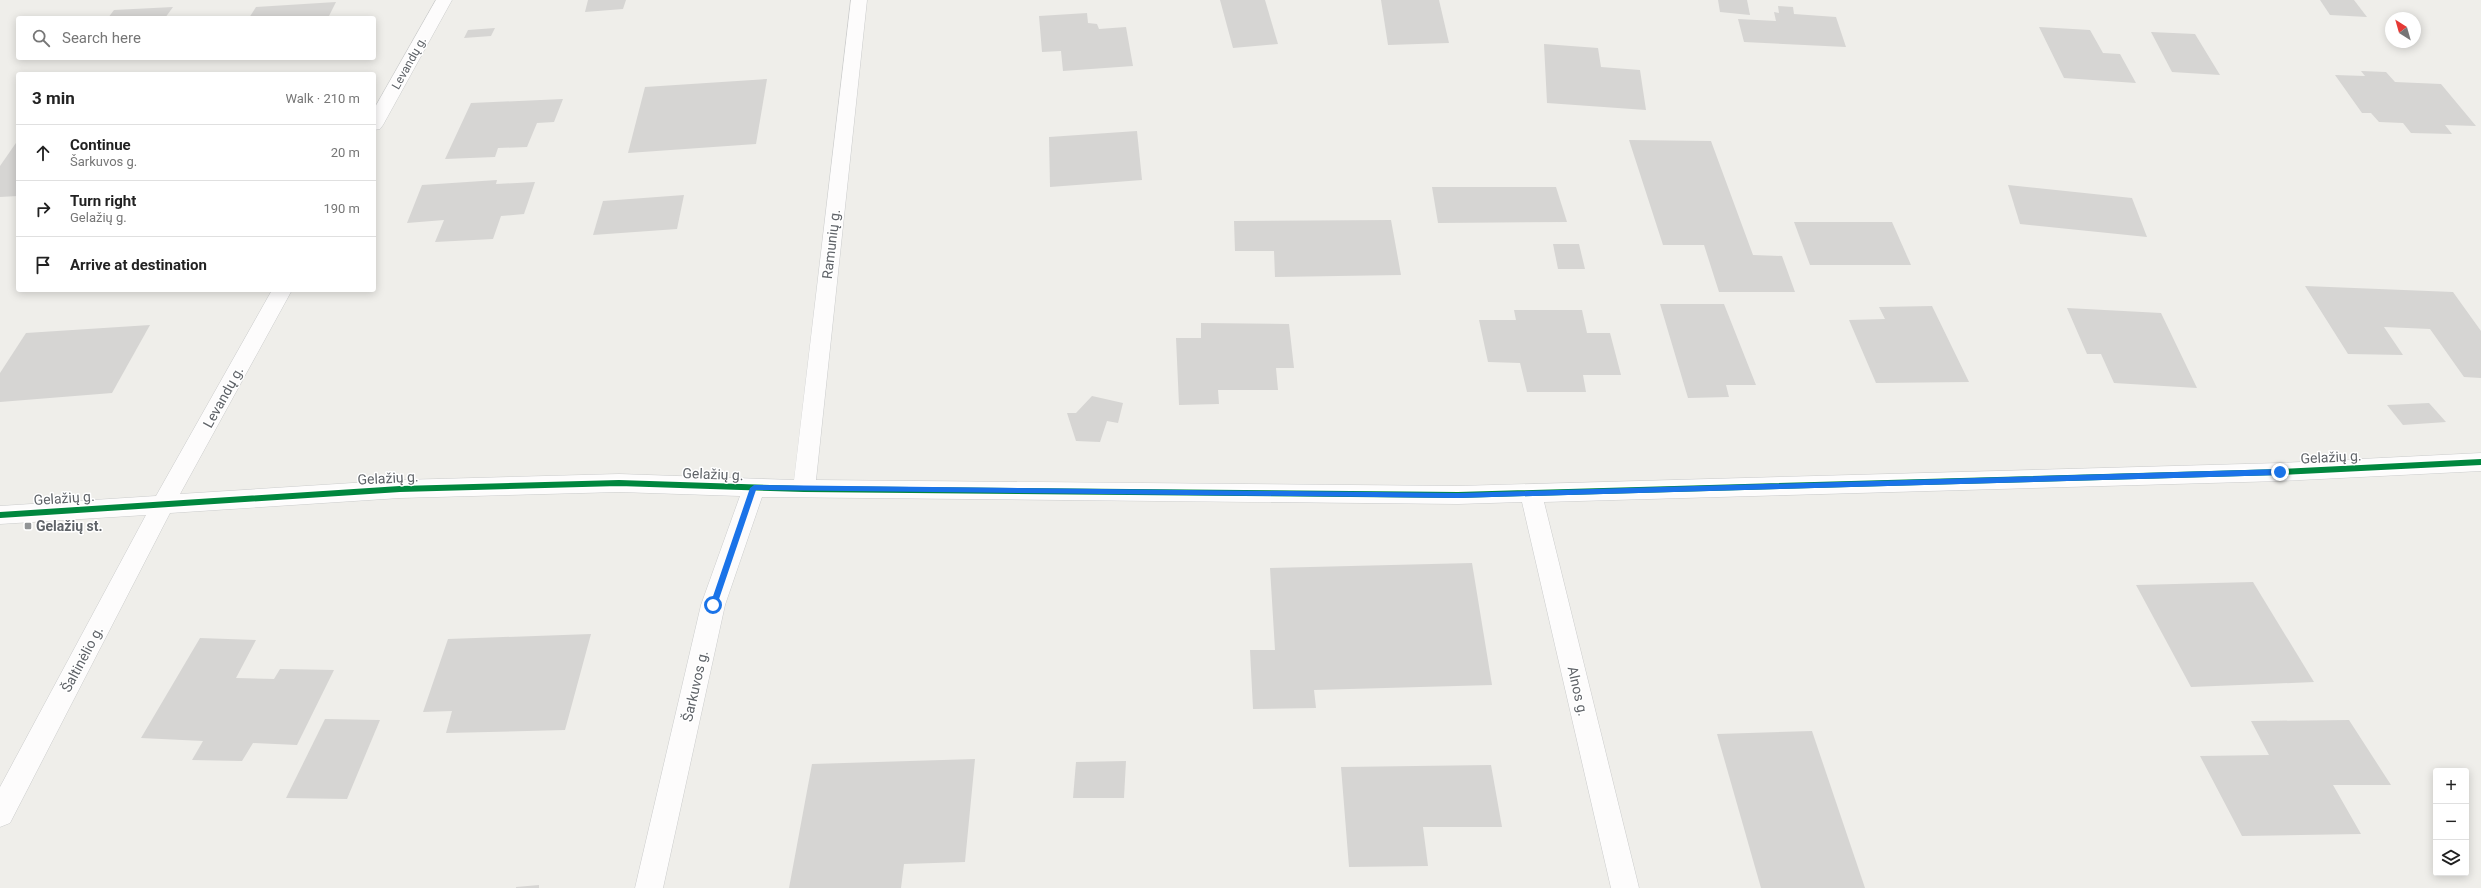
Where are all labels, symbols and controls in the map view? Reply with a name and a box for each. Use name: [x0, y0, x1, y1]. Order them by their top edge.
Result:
north arrow: [2385, 12, 2421, 48]
search box: [16, 16, 376, 60]
icon: search: [30, 27, 52, 49]
text: Search here: [62, 29, 141, 47]
street label: Levandų g.: [389, 34, 429, 92]
text: 3 min: [32, 88, 75, 108]
text: Walk · 210 m: [285, 91, 360, 106]
text: Continue: [70, 136, 131, 154]
icon: ahead: [32, 142, 54, 164]
text: 20 m: [331, 145, 360, 160]
text: Šarkuvos g.: [70, 154, 137, 169]
text: Turn right: [70, 192, 136, 210]
icon: right: [32, 198, 54, 220]
text: 190 m: [323, 201, 360, 216]
street label: Ramunių g.: [819, 208, 843, 280]
text: Gelažių g.: [70, 210, 127, 225]
icon: arrive: [32, 254, 54, 276]
text: Arrive at destination: [70, 256, 207, 274]
street label: Levandų g.: [200, 364, 246, 430]
street label: Gelažių g.: [2300, 447, 2362, 467]
route end: [2271, 463, 2289, 481]
street label: Gelažių g.: [682, 465, 744, 483]
street label: Gelažių g.: [357, 468, 419, 488]
street label: Gelažių g.: [33, 488, 95, 508]
place label: Gelažių st.: [36, 518, 102, 534]
marker: Gelažių st.: [23, 521, 33, 531]
route start: [704, 596, 722, 614]
street label: Šaltinėlio g.: [57, 623, 106, 695]
street label: Šarkuvos g.: [678, 649, 711, 723]
street label: Alnos g.: [1565, 665, 1591, 717]
map controls: [2433, 768, 2469, 876]
button: +: [2433, 768, 2469, 804]
button: −: [2433, 804, 2469, 840]
button: layers: [2433, 840, 2469, 876]

